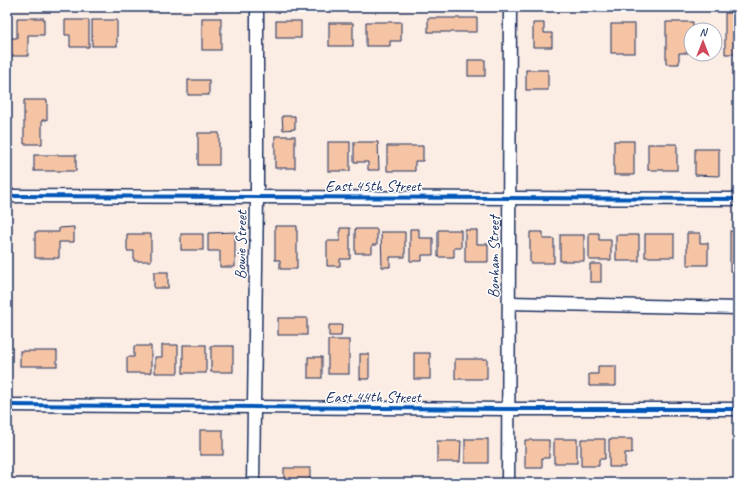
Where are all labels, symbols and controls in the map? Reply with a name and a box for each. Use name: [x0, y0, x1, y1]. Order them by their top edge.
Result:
north arrow: [683, 22, 723, 62]
text: N: [700, 25, 709, 39]
street label: East 45th Street: [325, 176, 422, 196]
street label: Bowie Street: [230, 209, 252, 280]
street label: Bonham Street: [484, 213, 504, 298]
street label: East 44th Street: [325, 387, 422, 407]

